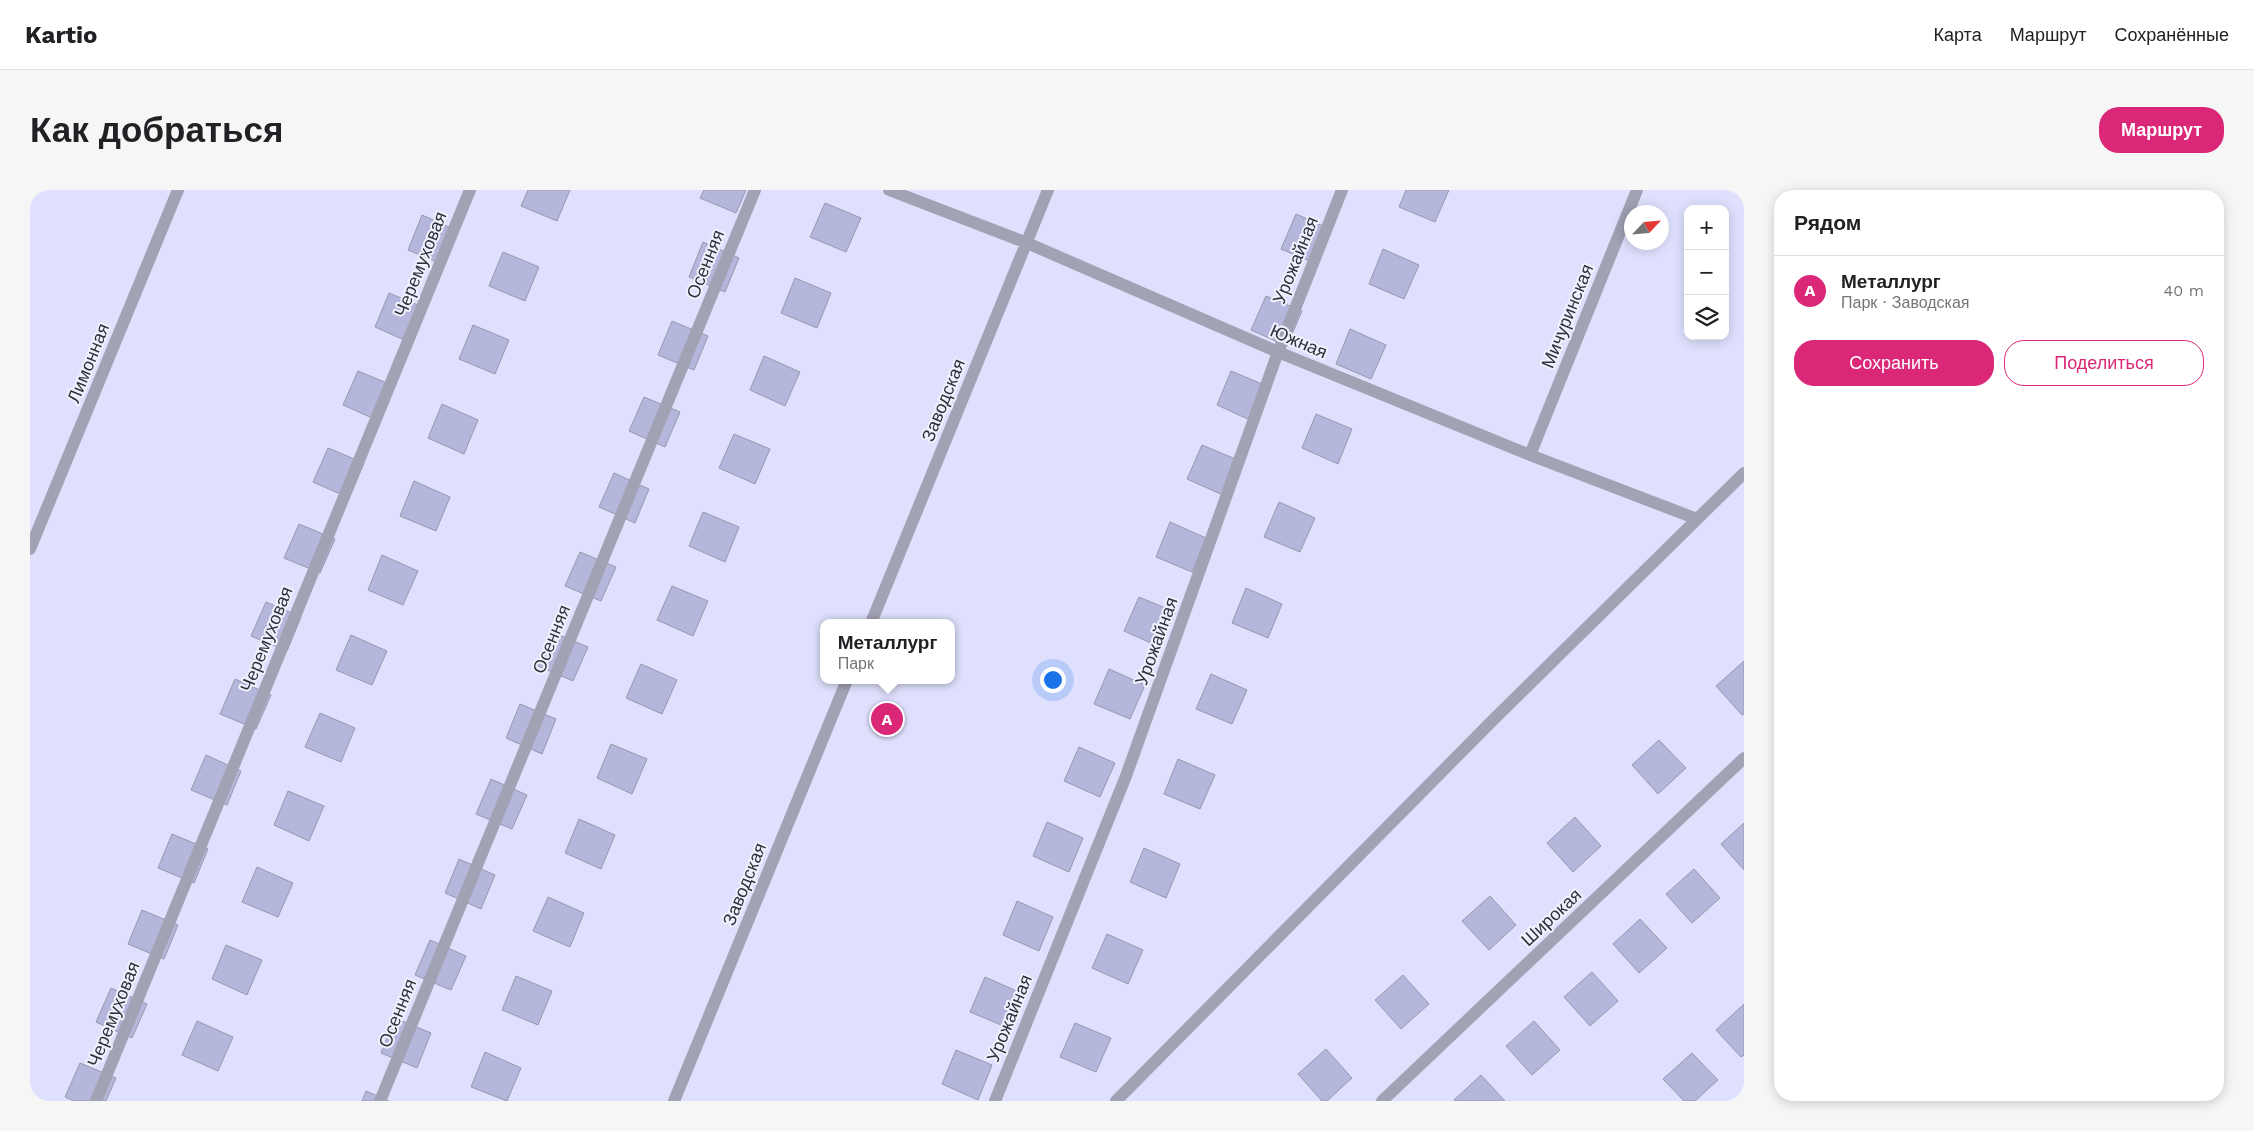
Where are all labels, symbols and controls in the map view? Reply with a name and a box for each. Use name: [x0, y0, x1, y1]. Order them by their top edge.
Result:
text: Kartio: [25, 21, 97, 49]
text: Карта: [1934, 24, 1982, 45]
text: Маршрут: [2010, 24, 2086, 45]
text: Сохранённые: [2114, 24, 2229, 45]
button: Маршрут: [2099, 107, 2224, 153]
text: Как добраться: [30, 109, 283, 151]
north arrow: [1624, 205, 1669, 250]
map controls: [1684, 205, 1729, 340]
button: +: [1684, 205, 1729, 250]
street label: Черемуховая: [389, 208, 451, 320]
text: Рядом: [1794, 210, 1861, 235]
street label: Урожайная: [1268, 213, 1322, 307]
street label: Осенняя: [682, 227, 728, 301]
button: −: [1684, 250, 1729, 295]
street label: Мичуринская: [1537, 261, 1597, 371]
text: Металлург: [1841, 270, 1941, 293]
text: A: [1805, 281, 1815, 300]
text: 40 m: [2164, 281, 2204, 300]
text: Парк · Заводская: [1841, 293, 1970, 312]
button: layers: [1684, 295, 1729, 340]
street label: Лимонная: [63, 320, 113, 406]
street label: Южная: [1267, 320, 1331, 362]
button: Сохранить: [1794, 340, 1994, 386]
button: Поделиться: [2004, 340, 2204, 386]
street label: Заводская: [917, 356, 969, 444]
street label: Черемуховая: [235, 583, 297, 695]
street label: Урожайная: [1130, 594, 1182, 688]
street label: Осенняя: [528, 602, 574, 676]
popup: [820, 619, 955, 684]
text: Металлург: [838, 631, 937, 654]
text: Парк: [838, 654, 874, 673]
your location: [1040, 667, 1066, 693]
pin: A: [871, 700, 903, 738]
street label: Заводская: [718, 840, 770, 928]
street label: Широкая: [1517, 884, 1585, 950]
street label: Черемуховая: [82, 958, 144, 1070]
street label: Урожайная: [982, 971, 1036, 1065]
street label: Осенняя: [374, 976, 420, 1050]

